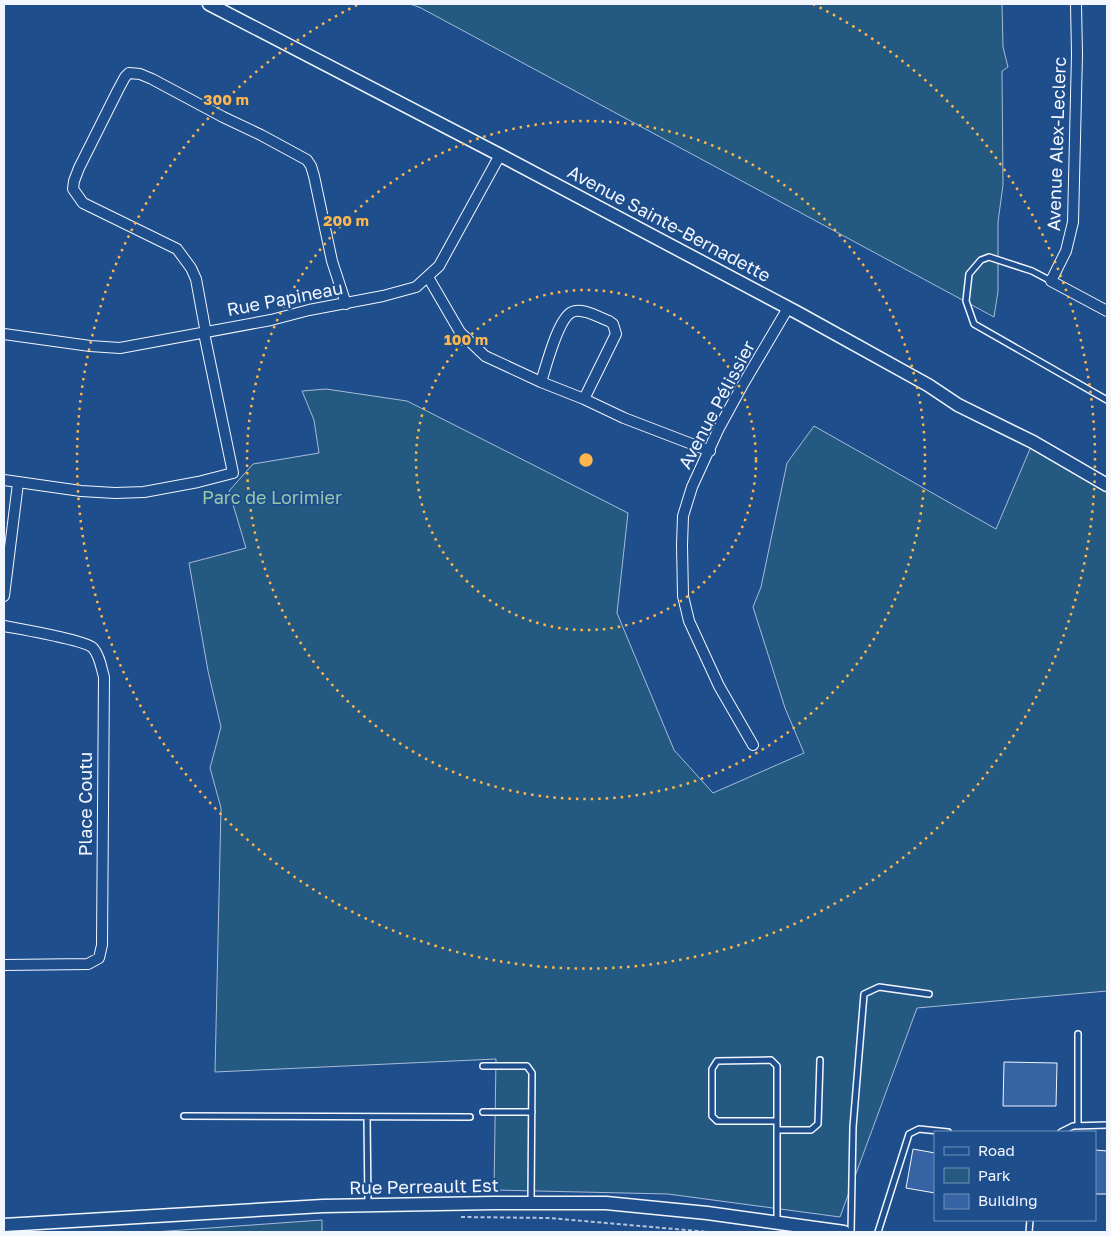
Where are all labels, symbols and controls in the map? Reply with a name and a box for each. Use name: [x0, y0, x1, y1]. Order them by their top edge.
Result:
street label: Avenue Alex-Leclerc: [1042, 56, 1070, 232]
text: 300 m: [203, 90, 249, 108]
street label: Avenue Sainte-Bernadette: [564, 160, 775, 286]
text: 200 m: [323, 211, 369, 229]
street label: Rue Papineau: [225, 276, 345, 320]
text: 100 m: [444, 330, 488, 348]
street label: Avenue Pélissier: [673, 337, 759, 472]
centre of rings: [577, 451, 595, 469]
park label: Parc de Lorimier: [202, 486, 342, 508]
street label: Place Coutu: [74, 752, 96, 856]
legend: [934, 1131, 1096, 1221]
text: Road: [978, 1141, 1015, 1159]
text: Park: [978, 1166, 1011, 1184]
street label: Rue Perreault Est: [349, 1174, 499, 1198]
text: Building: [978, 1191, 1038, 1209]

